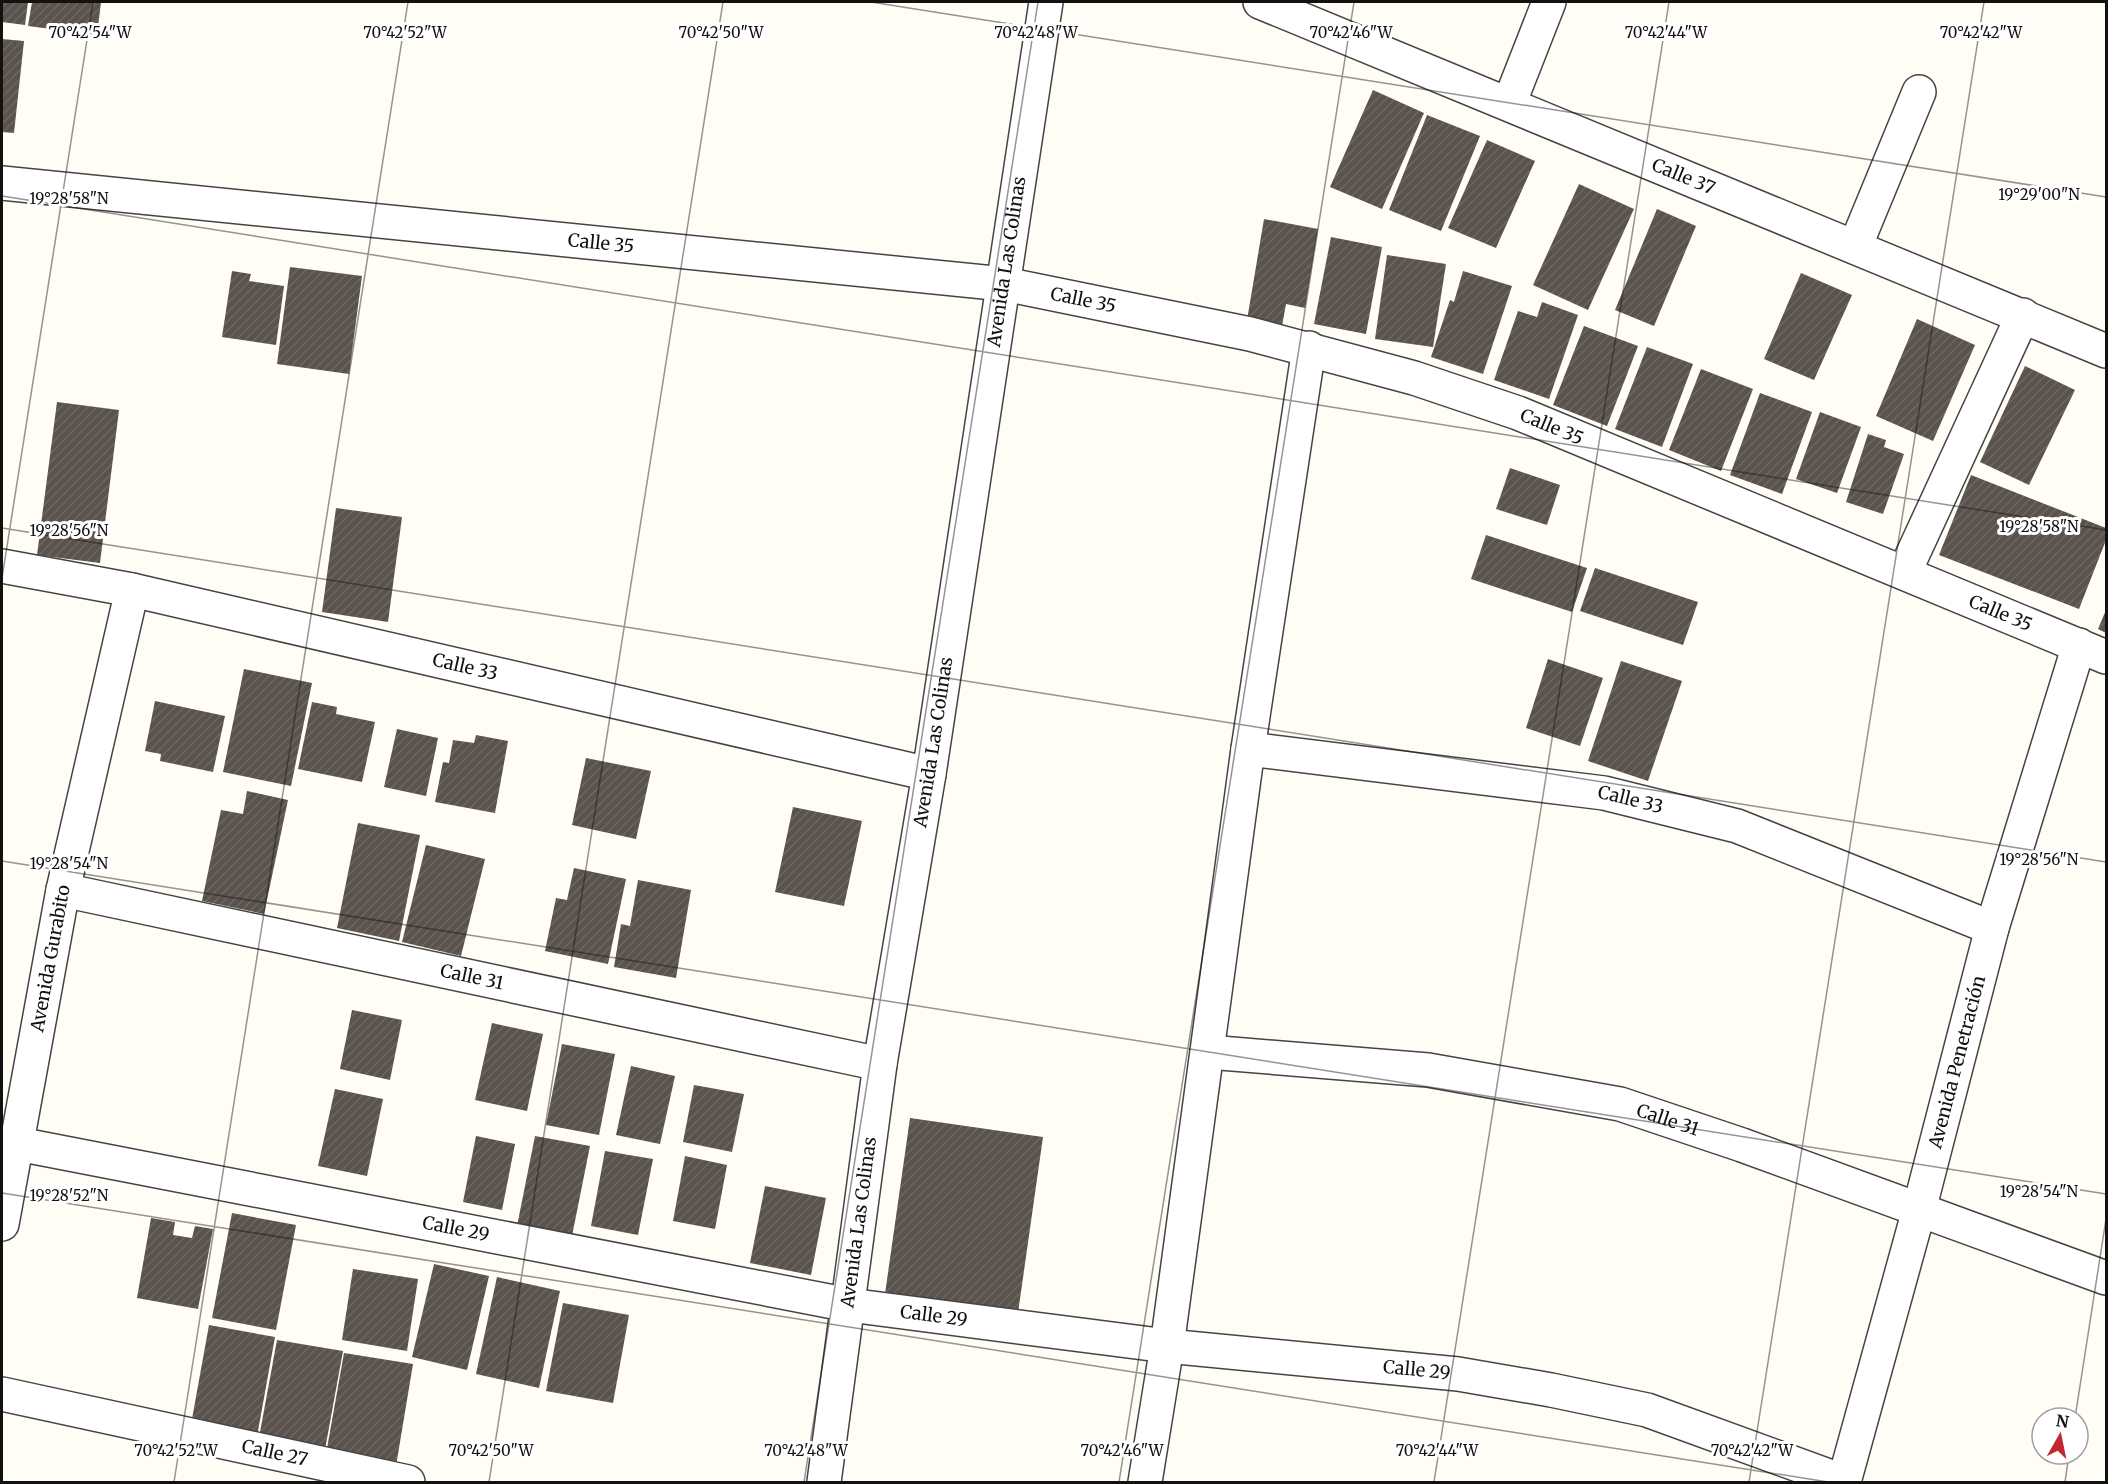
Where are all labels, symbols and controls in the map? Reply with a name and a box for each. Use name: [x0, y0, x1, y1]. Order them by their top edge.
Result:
text: 70°42'54"W: [48, 23, 133, 42]
text: 70°42'52"W: [363, 23, 448, 42]
text: 70°42'50"W: [679, 23, 764, 42]
text: 70°42'48"W: [994, 23, 1079, 42]
text: 70°42'46"W: [1310, 23, 1393, 42]
text: 70°42'44"W: [1625, 23, 1708, 42]
text: 70°42'42"W: [1940, 23, 2023, 42]
street label: Calle 37: [1648, 153, 1719, 199]
street label: Avenida Las Colinas: [982, 175, 1030, 349]
text: 19°29'00"N: [1998, 185, 2080, 204]
text: 19°28'58"N: [29, 189, 109, 208]
street label: Calle 35: [567, 228, 635, 258]
street label: Calle 35: [1049, 282, 1118, 318]
street label: Calle 35: [1517, 403, 1587, 450]
text: 19°28'58"N: [1999, 517, 2079, 536]
text: 19°28'56"N: [30, 521, 109, 540]
street label: Calle 35: [1966, 589, 2036, 636]
street label: Calle 33: [430, 648, 500, 685]
street label: Avenida Las Colinas: [908, 655, 958, 830]
street label: Calle 33: [1596, 780, 1666, 818]
text: 19°28'56"N: [2000, 850, 2079, 869]
text: 19°28'54"N: [30, 854, 109, 873]
street label: Avenida Gurabito: [25, 883, 75, 1035]
street label: Calle 31: [438, 959, 506, 995]
street label: Avenida Penetración: [1923, 973, 1990, 1152]
street label: Calle 31: [1634, 1098, 1702, 1141]
street label: Avenida Las Colinas: [835, 1135, 881, 1310]
text: 19°28'54"N: [2000, 1182, 2079, 1201]
text: 19°28'52"N: [30, 1186, 109, 1205]
street label: Calle 29: [421, 1211, 491, 1246]
street label: Calle 29: [899, 1300, 969, 1331]
street label: Calle 29: [1382, 1355, 1452, 1384]
north arrow: [2030, 1406, 2090, 1466]
text: N: [2055, 1410, 2071, 1432]
street label: Calle 27: [240, 1434, 310, 1471]
text: 70°42'52"W: [134, 1441, 219, 1460]
text: 70°42'50"W: [449, 1441, 534, 1460]
text: 70°42'48"W: [764, 1441, 849, 1460]
text: 70°42'46"W: [1081, 1441, 1164, 1460]
text: 70°42'44"W: [1396, 1441, 1479, 1460]
text: 70°42'42"W: [1711, 1441, 1794, 1460]

